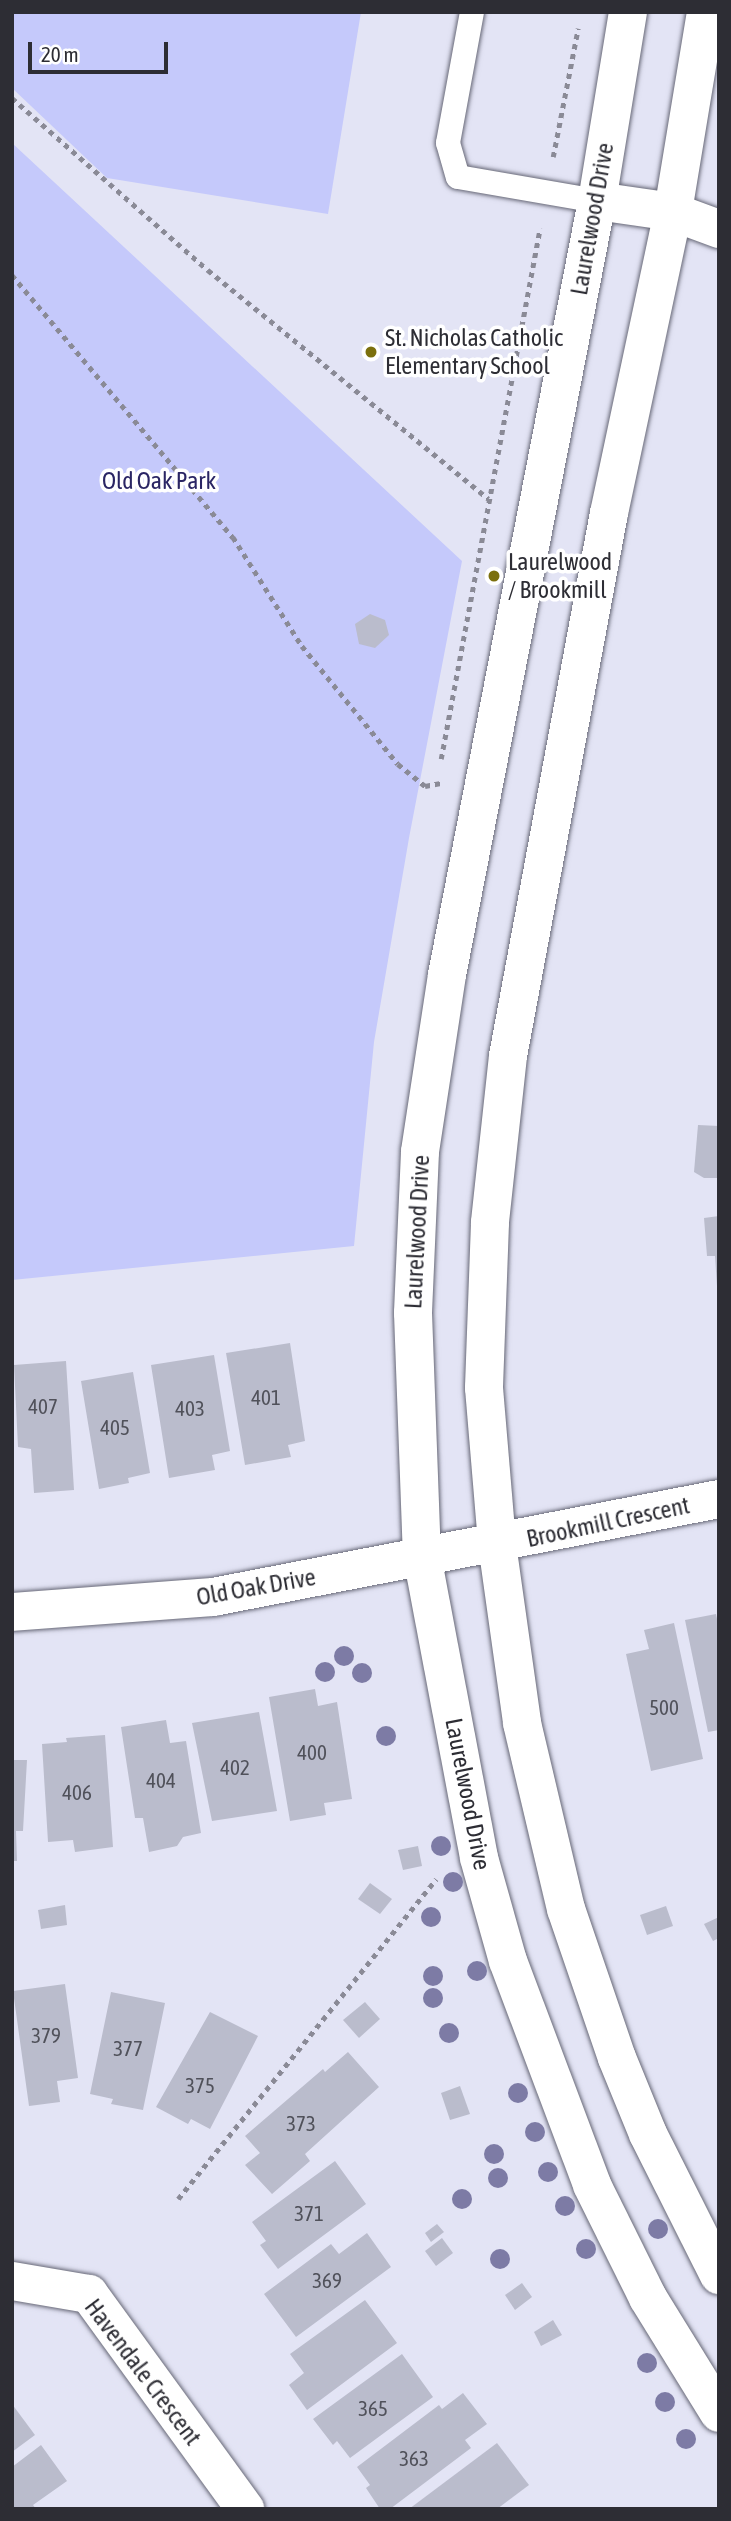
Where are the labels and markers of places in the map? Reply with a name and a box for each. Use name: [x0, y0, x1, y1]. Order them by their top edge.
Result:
place label: St. Nicholas Catholic Elementary School: [385, 324, 563, 380]
marker: St. Nicholas Catholic Elementary School: [363, 344, 379, 360]
place label: Laurelwood / Brookmill: [508, 548, 612, 604]
marker: Laurelwood / Brookmill: [486, 568, 502, 584]

